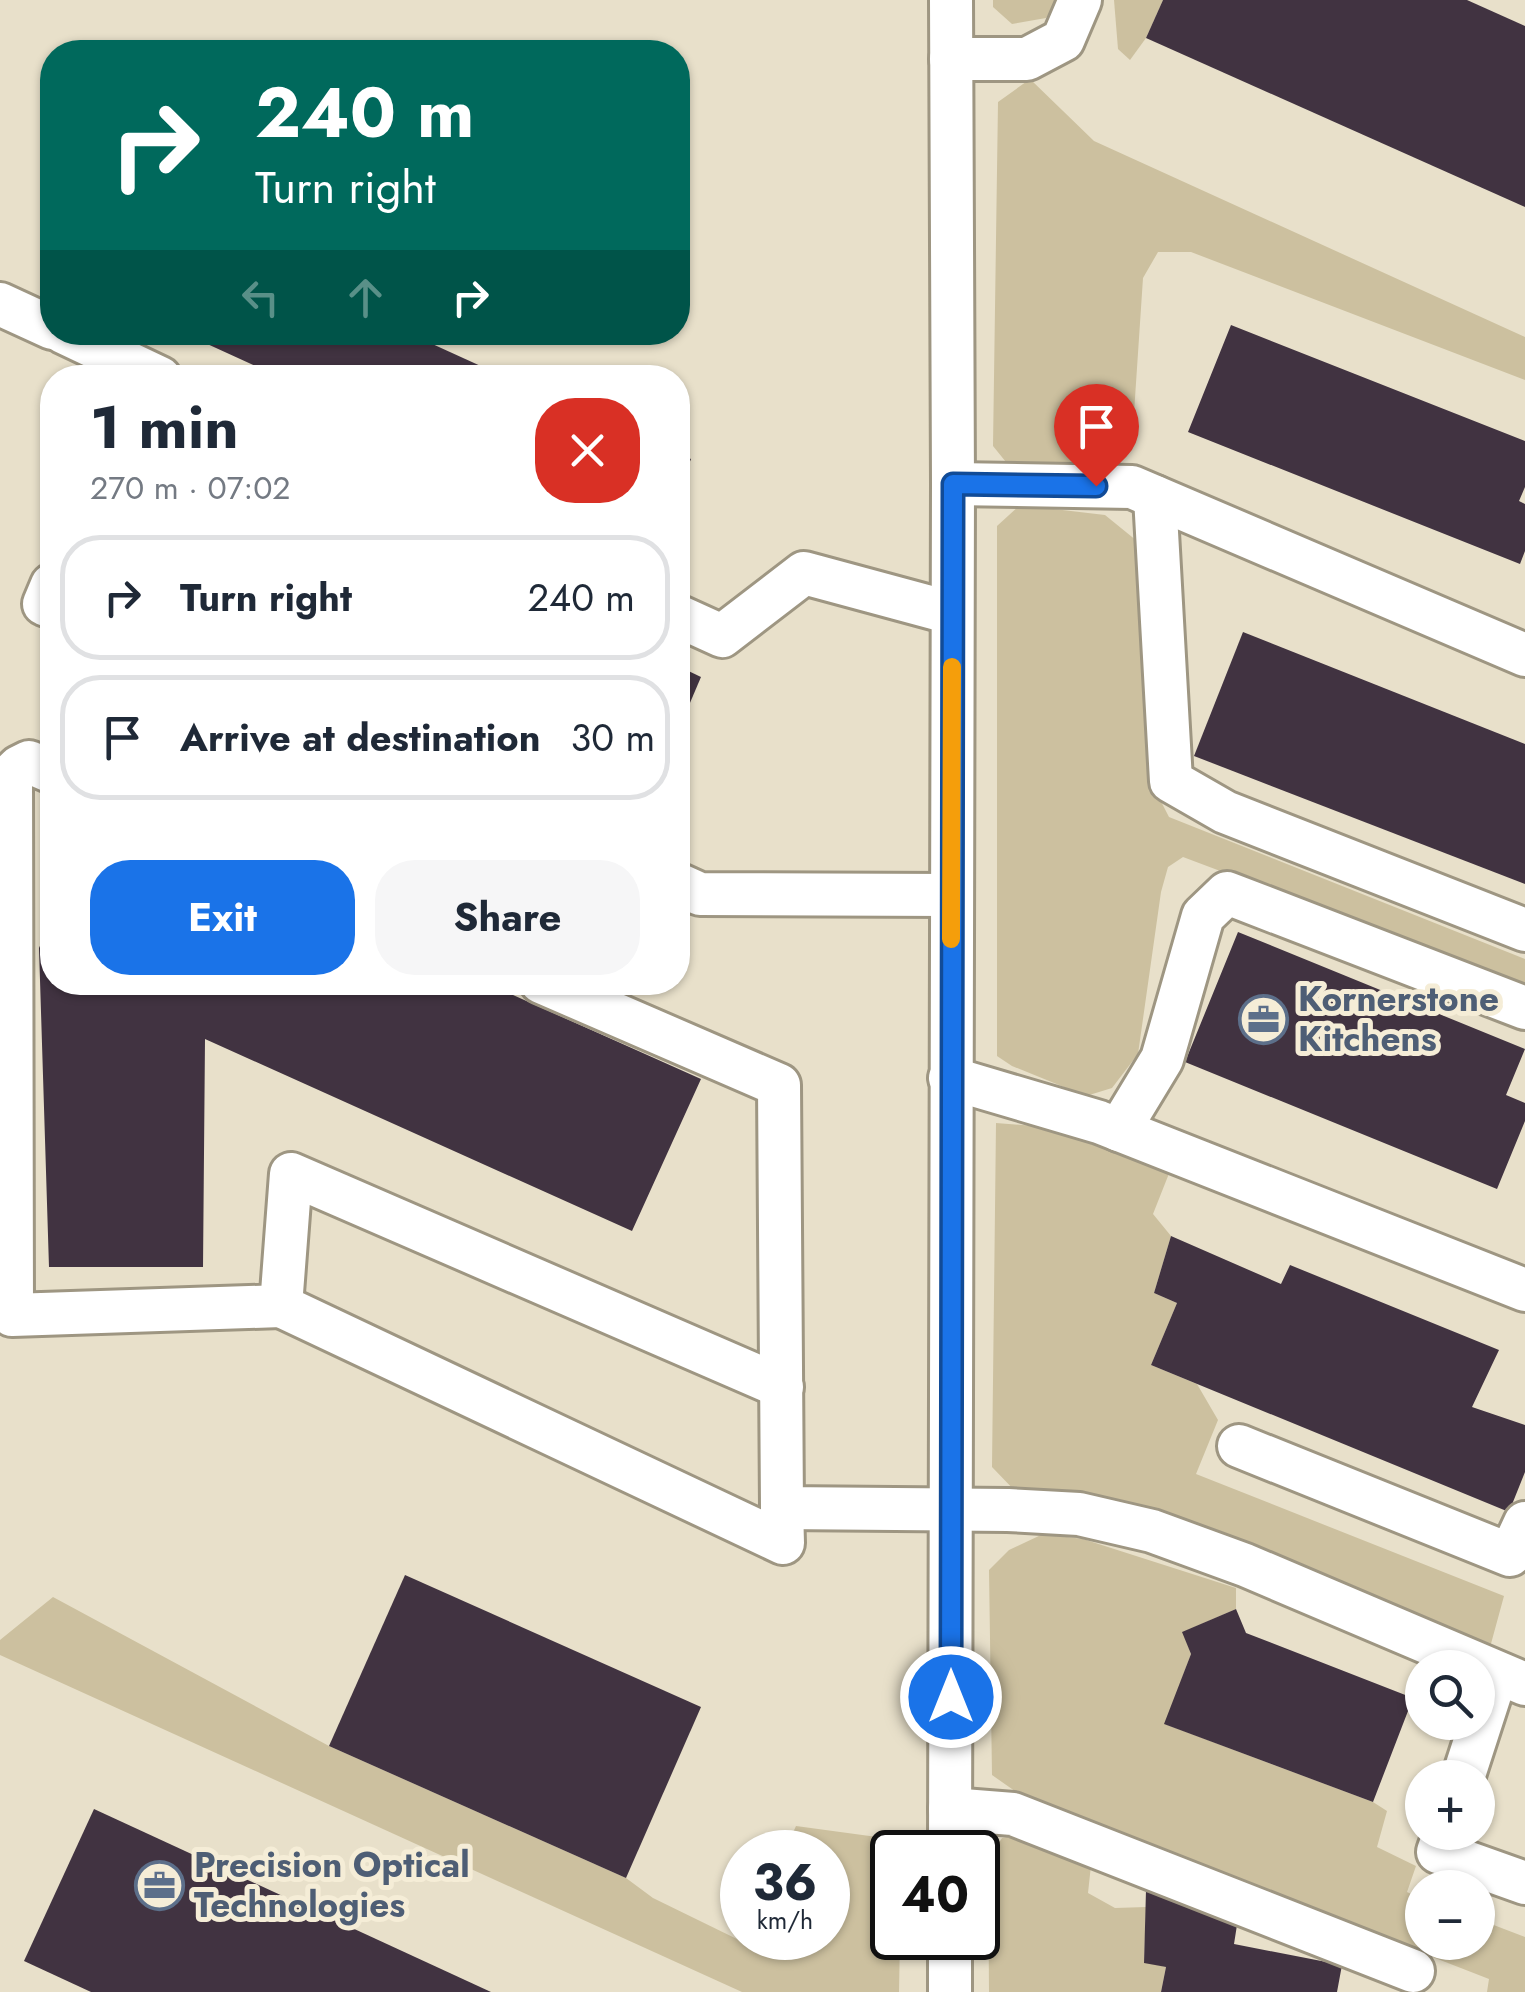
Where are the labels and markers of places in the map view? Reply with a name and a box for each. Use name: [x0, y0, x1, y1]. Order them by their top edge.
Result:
pin: [1054, 384, 1139, 487]
place label: Kornerstone Kitchens: [1298, 974, 1499, 1064]
office icon: Kornerstone Kitchens: [1237, 993, 1289, 1045]
place label: Precision Optical Technologies: [194, 1840, 470, 1930]
office icon: Precision Optical Technologies: [133, 1859, 185, 1911]

